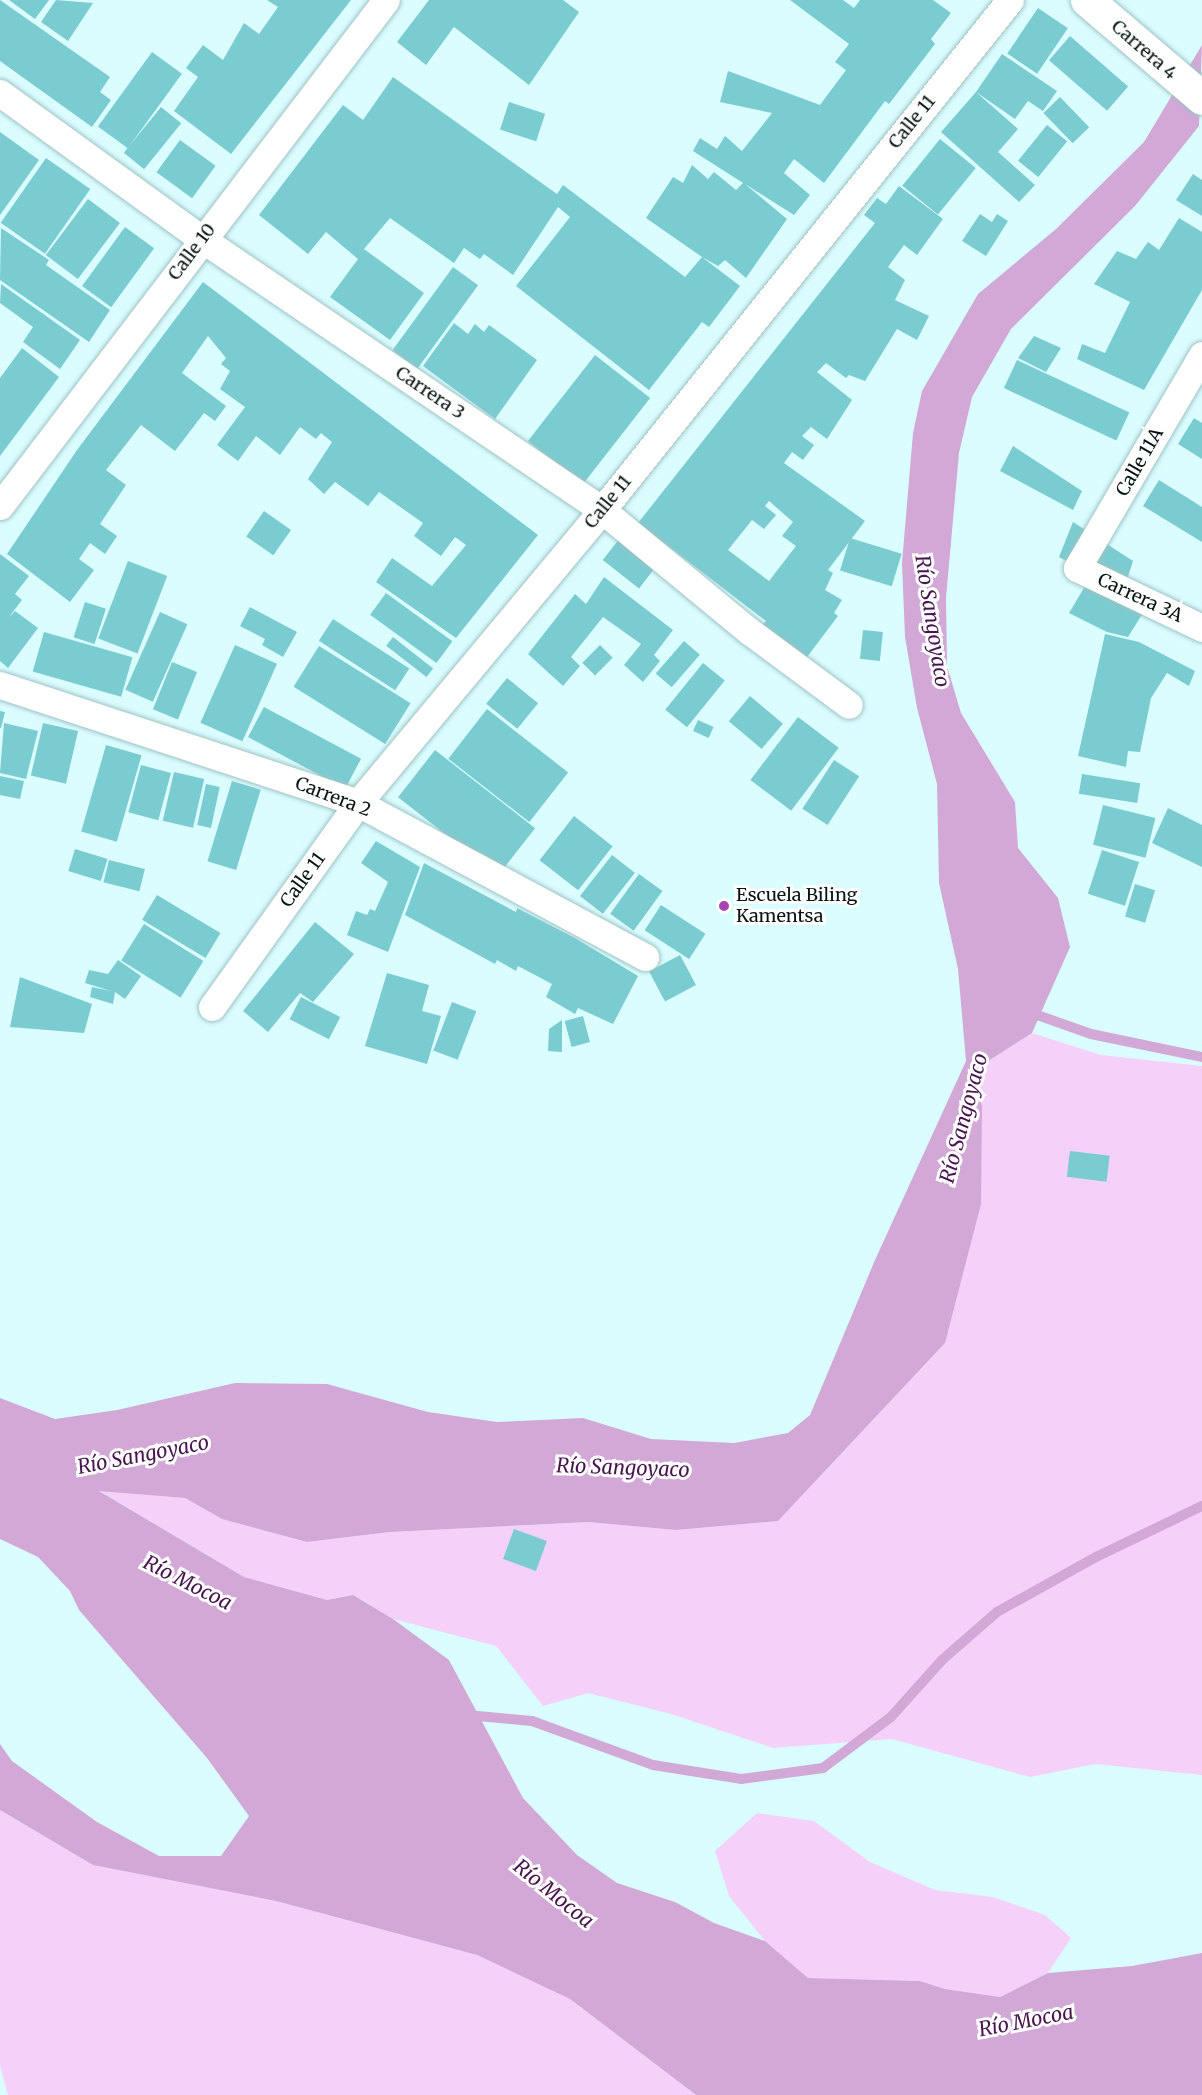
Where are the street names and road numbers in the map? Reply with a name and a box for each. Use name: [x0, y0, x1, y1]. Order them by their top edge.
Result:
street label: Carrera 4: [1107, 16, 1181, 84]
street label: Calle 11: [884, 91, 940, 153]
street label: Calle 10: [164, 219, 220, 285]
street label: Carrera 3: [391, 362, 469, 424]
street label: Calle 11A: [1112, 424, 1168, 500]
street label: Calle 11: [580, 471, 636, 533]
street label: Carrera 3A: [1094, 569, 1186, 627]
street label: Carrera 2: [292, 773, 374, 821]
street label: Calle 11: [276, 848, 330, 912]

